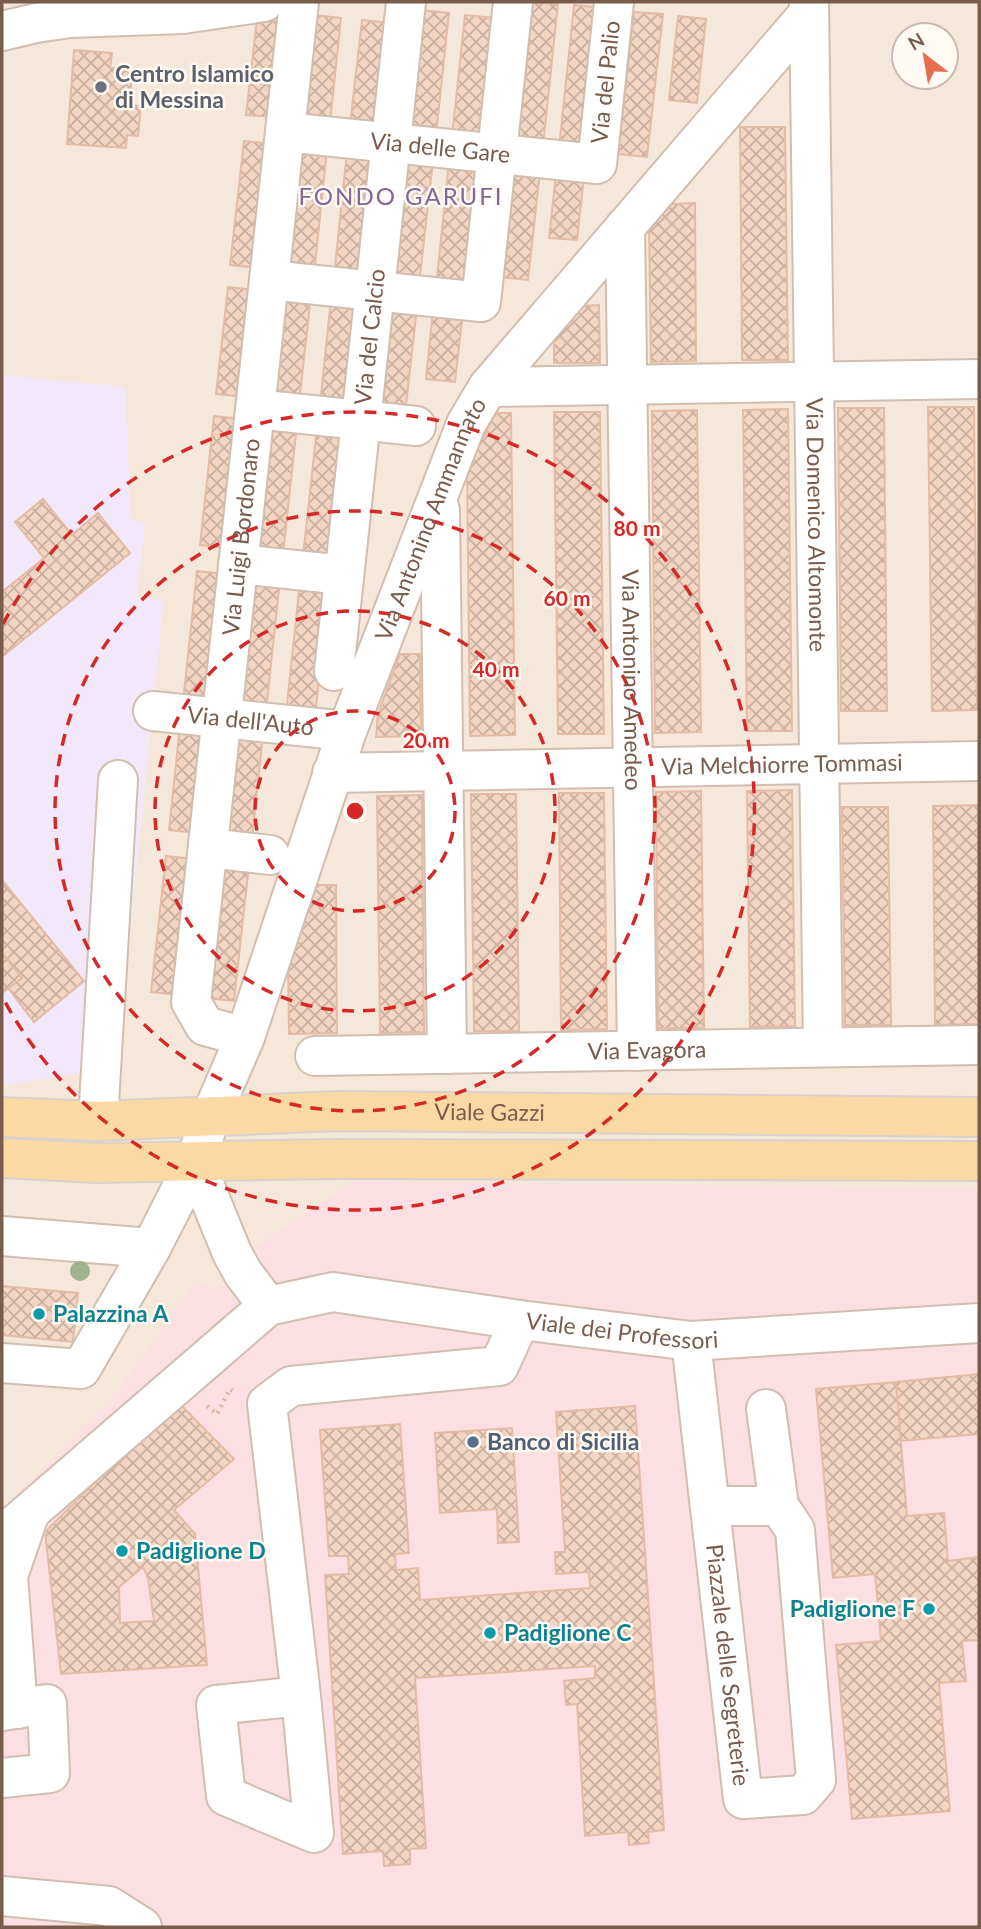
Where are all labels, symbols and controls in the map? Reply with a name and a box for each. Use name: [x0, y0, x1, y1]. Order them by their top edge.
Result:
street label: Via del Palio: [584, 19, 625, 145]
north arrow: [890, 21, 960, 91]
text: N: [904, 27, 928, 55]
place label: Centro Islamico di Messina: [115, 59, 274, 113]
marker: Centro Islamico di Messina: [93, 79, 109, 95]
street label: Via delle Gare: [369, 126, 512, 168]
district label: FONDO GARUFI: [298, 181, 504, 210]
street label: Via del Calcio: [348, 267, 390, 406]
street label: Via Antonino Ammannato: [368, 392, 492, 644]
street label: Via Domenico Altomonte: [801, 398, 833, 652]
street label: Via Luigi Bordonaro: [216, 437, 265, 637]
text: 80 m: [613, 515, 661, 540]
street label: Via Antonino Amedeo: [617, 569, 648, 791]
text: 60 m: [543, 585, 591, 610]
text: 40 m: [472, 656, 520, 681]
street label: Via dell'Auto: [186, 700, 315, 741]
text: 20 m: [402, 727, 450, 752]
street label: Via Melchiorre Tommasi: [661, 747, 903, 780]
centre of rings: [343, 799, 367, 823]
street label: Via Evagora: [587, 1035, 707, 1064]
street label: Viale Gazzi: [434, 1097, 545, 1126]
place label: Palazzina A: [53, 1299, 169, 1327]
marker: Palazzina A: [31, 1306, 47, 1322]
street label: Viale dei Professori: [524, 1306, 719, 1354]
place label: Banco di Sicilia: [487, 1427, 639, 1455]
marker: Banco di Sicilia: [465, 1434, 481, 1450]
place label: Padiglione D: [136, 1536, 266, 1564]
street label: Piazzale delle Segreterie: [701, 1542, 756, 1787]
marker: Padiglione D: [114, 1543, 130, 1559]
place label: Padiglione F: [790, 1594, 915, 1622]
marker: Padiglione F: [921, 1601, 937, 1617]
place label: Padiglione C: [504, 1618, 631, 1646]
marker: Padiglione C: [482, 1625, 498, 1641]

